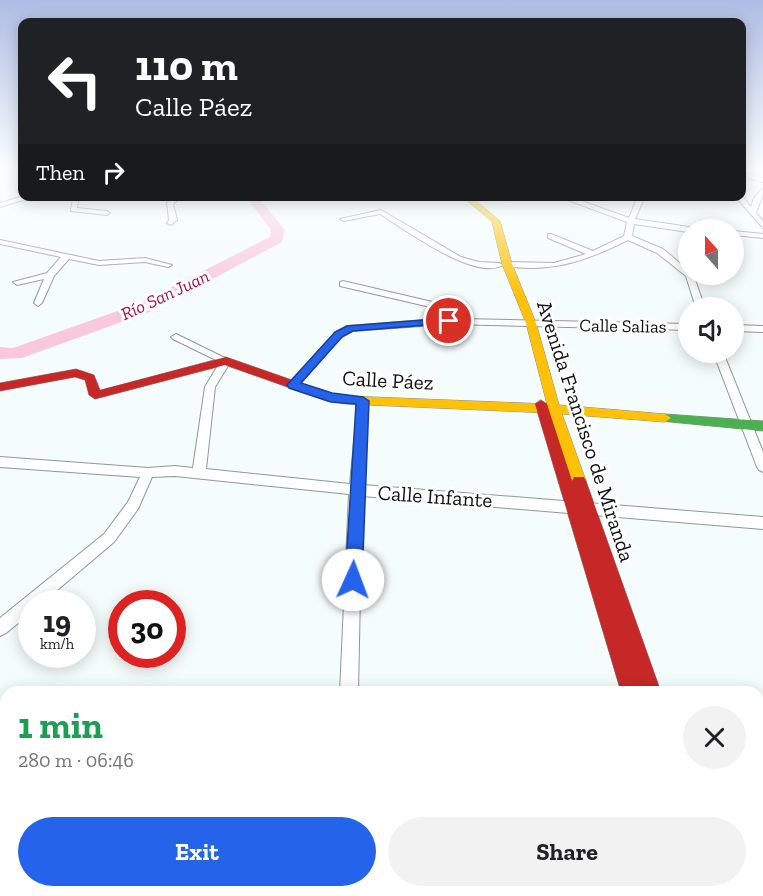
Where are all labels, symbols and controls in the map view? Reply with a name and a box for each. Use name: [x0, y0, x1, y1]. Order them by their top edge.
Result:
text: 110 m: [135, 40, 238, 91]
icon: left: [36, 42, 114, 120]
text: Calle Páez: [135, 91, 252, 123]
icon: right: [97, 156, 130, 189]
text: Then: [36, 159, 85, 186]
north arrow: [678, 219, 744, 285]
map controls: [678, 219, 744, 363]
water label: Río San Juan: [117, 265, 213, 325]
pin: [423, 295, 474, 346]
street label: Avenida Francisco de Miranda: [532, 297, 640, 565]
button: sound: [678, 297, 744, 363]
icon: arrive: [432, 304, 465, 337]
street label: Calle Salias: [579, 314, 667, 338]
street label: Calle Páez: [342, 365, 434, 395]
street label: Calle Infante: [377, 480, 493, 512]
position arrow: [321, 548, 385, 612]
speed limit sign: 30: [108, 590, 186, 668]
text: 19: [43, 604, 71, 640]
text: km/h: [40, 635, 74, 653]
text: 1 min: [18, 704, 103, 747]
button: close: [683, 706, 746, 769]
text: 280 m · 06:46: [18, 748, 134, 772]
button: Exit: [18, 817, 376, 886]
button: Share: [388, 817, 746, 886]

